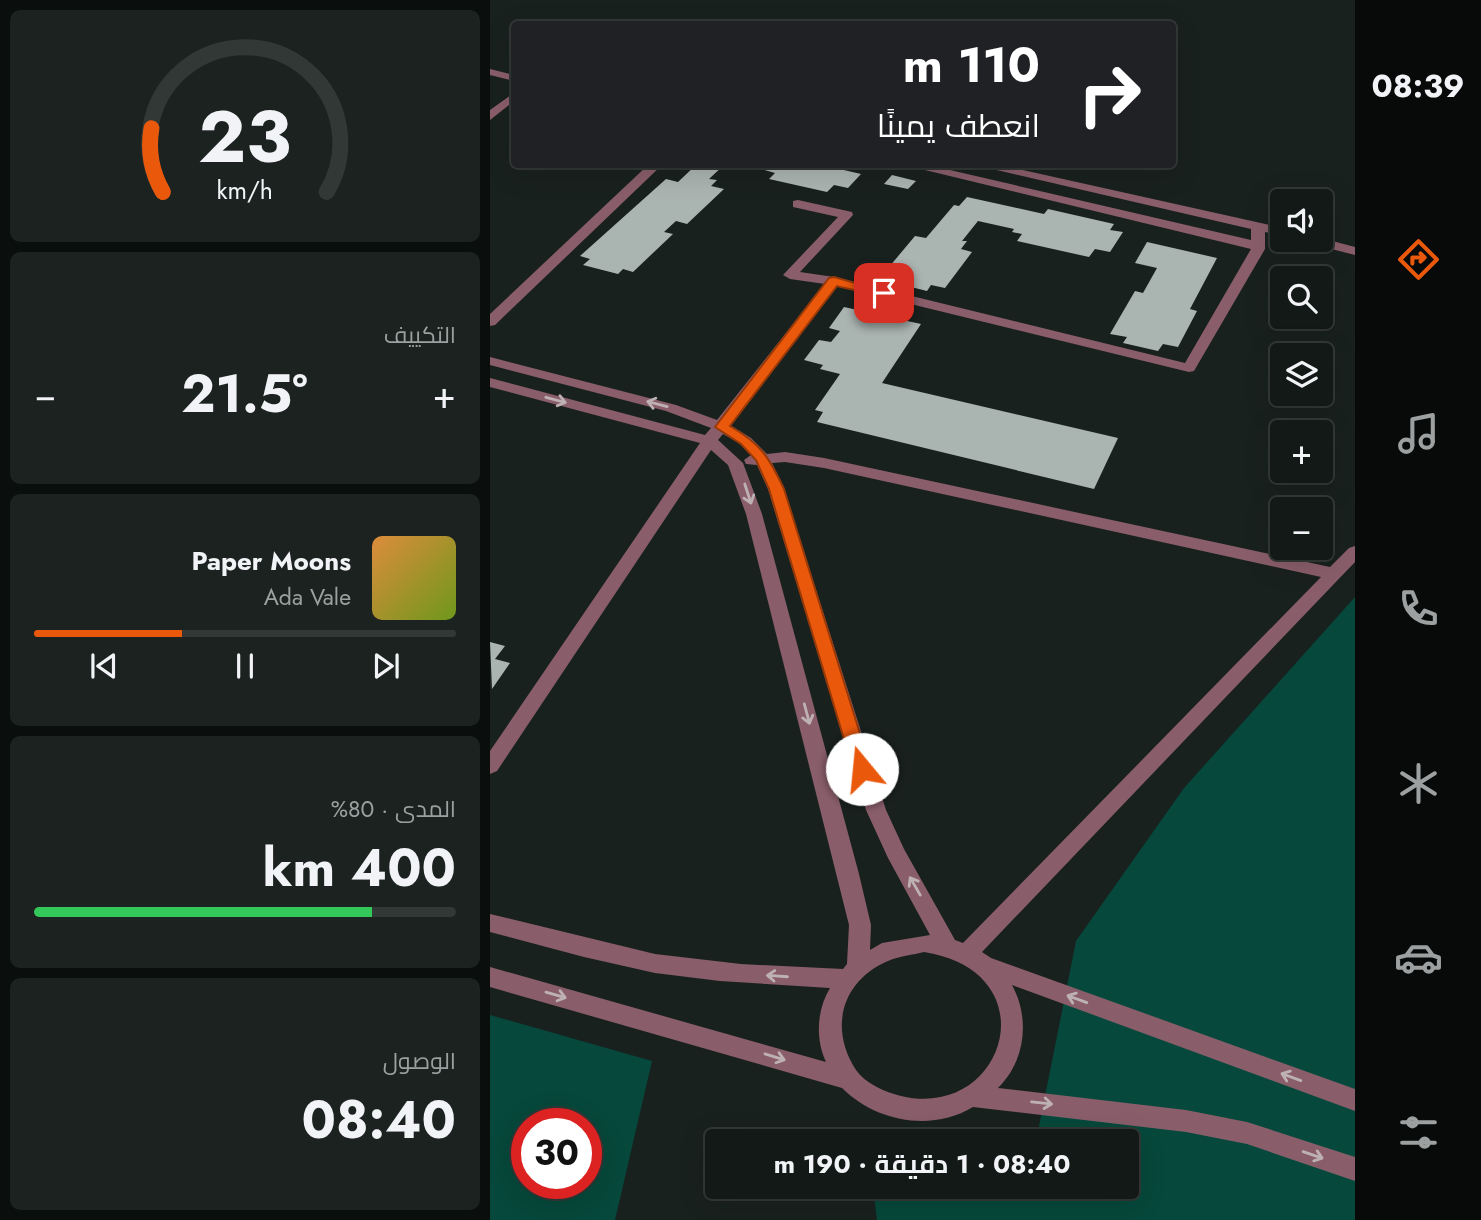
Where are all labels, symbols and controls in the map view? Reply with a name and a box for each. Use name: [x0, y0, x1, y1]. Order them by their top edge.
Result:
text: 110 m: [903, 30, 1040, 100]
icon: right: [1064, 49, 1155, 140]
text: 08:39: [1372, 63, 1464, 109]
text: 23: [199, 84, 291, 189]
text: انعطف يمينًا: [877, 103, 1040, 149]
text: km/h: [217, 172, 273, 208]
map controls: [1270, 189, 1333, 560]
button: sound: [1270, 189, 1333, 252]
icon: directions: [1394, 235, 1443, 284]
pin: [854, 263, 914, 323]
button: search: [1270, 266, 1333, 329]
icon: arrive: [865, 274, 903, 312]
text: التكييف: [384, 318, 456, 352]
button: layers: [1270, 343, 1333, 406]
text: 21.5°: [181, 356, 308, 432]
text: −: [34, 367, 56, 422]
text: +: [433, 367, 456, 422]
one-way arrow: [544, 394, 567, 407]
one-way arrow: [646, 397, 669, 410]
icon: music: [1394, 409, 1443, 458]
button: +: [1270, 420, 1333, 483]
one-way arrow: [742, 483, 755, 505]
button: −: [1270, 497, 1333, 560]
text: Paper Moons: [191, 542, 351, 580]
text: Ada Vale: [264, 580, 351, 614]
icon: phone: [1394, 584, 1443, 633]
icon: previous: [85, 647, 123, 685]
icon: pause: [226, 647, 264, 685]
icon: next: [367, 647, 405, 685]
one-way arrow: [801, 702, 814, 725]
position arrow: [825, 732, 899, 806]
icon: climate: [1394, 759, 1443, 808]
text: المدى · 80%: [331, 792, 456, 826]
text: 400 km: [263, 830, 456, 906]
one-way arrow: [908, 876, 921, 897]
icon: car: [1394, 933, 1443, 982]
one-way arrow: [766, 969, 789, 982]
one-way arrow: [545, 990, 567, 1003]
one-way arrow: [1067, 991, 1089, 1004]
text: الوصول: [383, 1044, 456, 1078]
one-way arrow: [763, 1052, 785, 1065]
one-way arrow: [1280, 1070, 1302, 1082]
text: 08:40: [302, 1082, 456, 1158]
one-way arrow: [1030, 1097, 1053, 1110]
speed limit sign: 30: [511, 1108, 602, 1199]
icon: filters: [1394, 1108, 1443, 1157]
text: 08:40 · 1 دقيقة · 190 m: [774, 1145, 1070, 1183]
one-way arrow: [1301, 1150, 1323, 1162]

